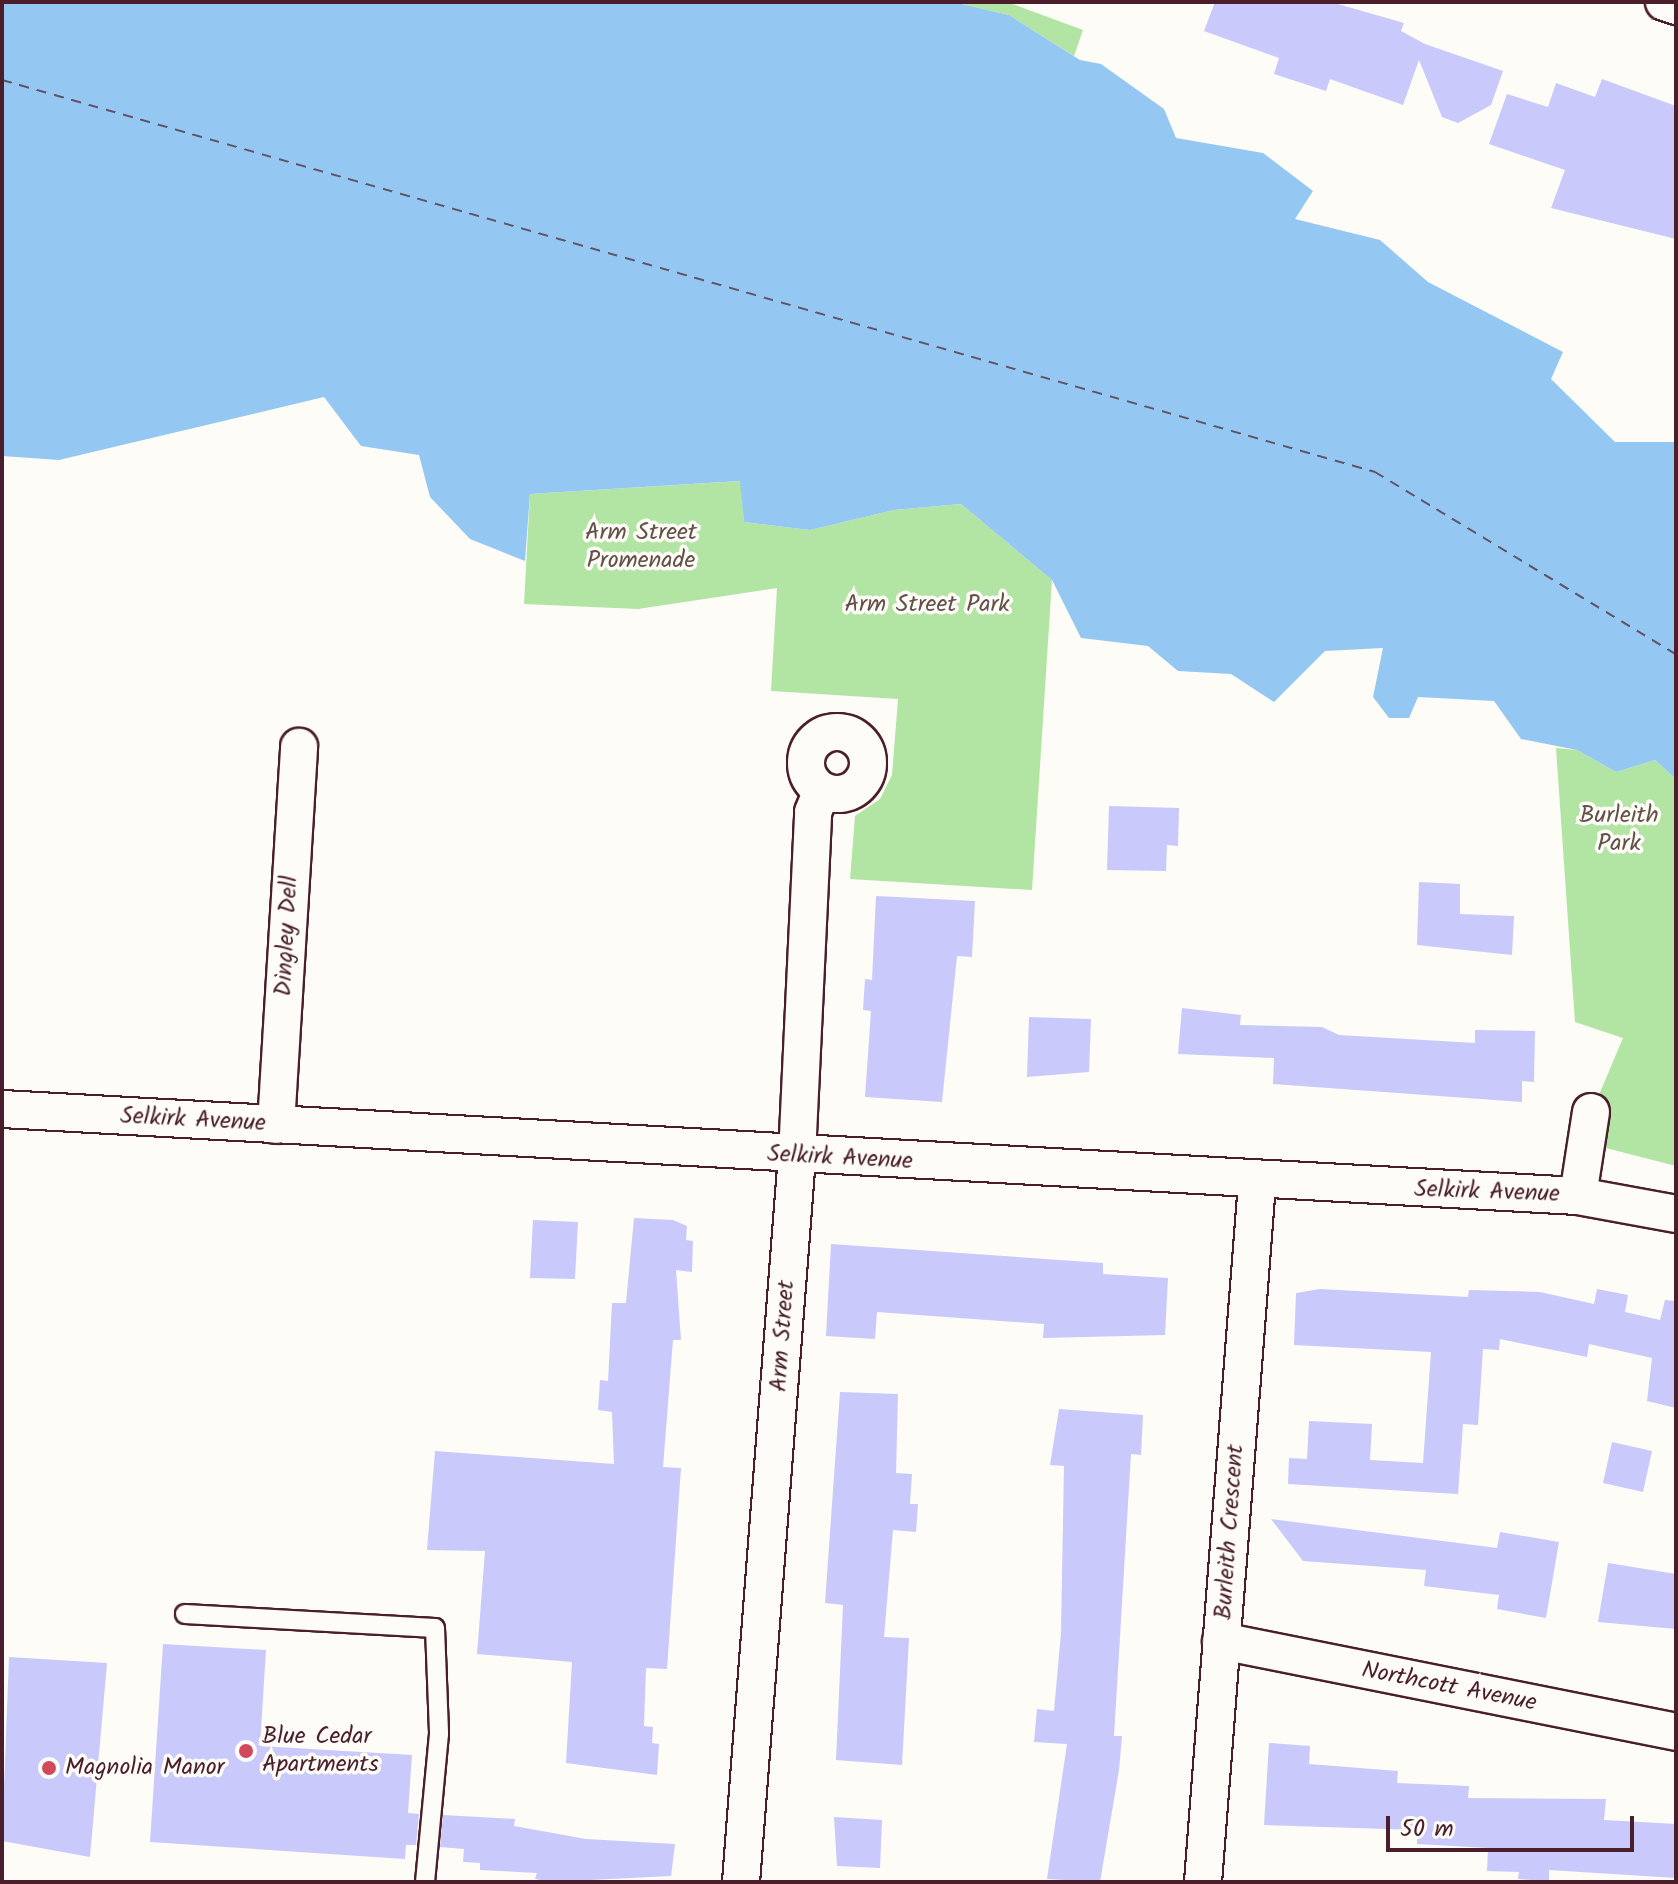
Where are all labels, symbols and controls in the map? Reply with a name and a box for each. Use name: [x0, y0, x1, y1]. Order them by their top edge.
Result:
park label: Arm Street Promenade: [585, 519, 697, 575]
park label: Arm Street Park: [844, 591, 1010, 619]
park label: Burleith Park: [1579, 802, 1659, 858]
street label: Dingley Dell: [269, 875, 305, 997]
street label: Selkirk Avenue: [119, 1102, 267, 1138]
street label: Selkirk Avenue: [766, 1140, 914, 1176]
street label: Selkirk Avenue: [1414, 1175, 1560, 1209]
street label: Arm Street: [765, 1279, 801, 1393]
street label: Burleith Crescent: [1210, 1443, 1250, 1621]
street label: Northcott Avenue: [1359, 1656, 1539, 1718]
place label: Blue Cedar Apartments: [262, 1723, 379, 1779]
marker: Blue Cedar Apartments: [237, 1742, 255, 1760]
place label: Magnolia Manor: [65, 1754, 225, 1782]
marker: Magnolia Manor: [40, 1759, 58, 1777]
scale bar: [1390, 1800, 1638, 1850]
text: 50 m: [1400, 1810, 1454, 1849]

